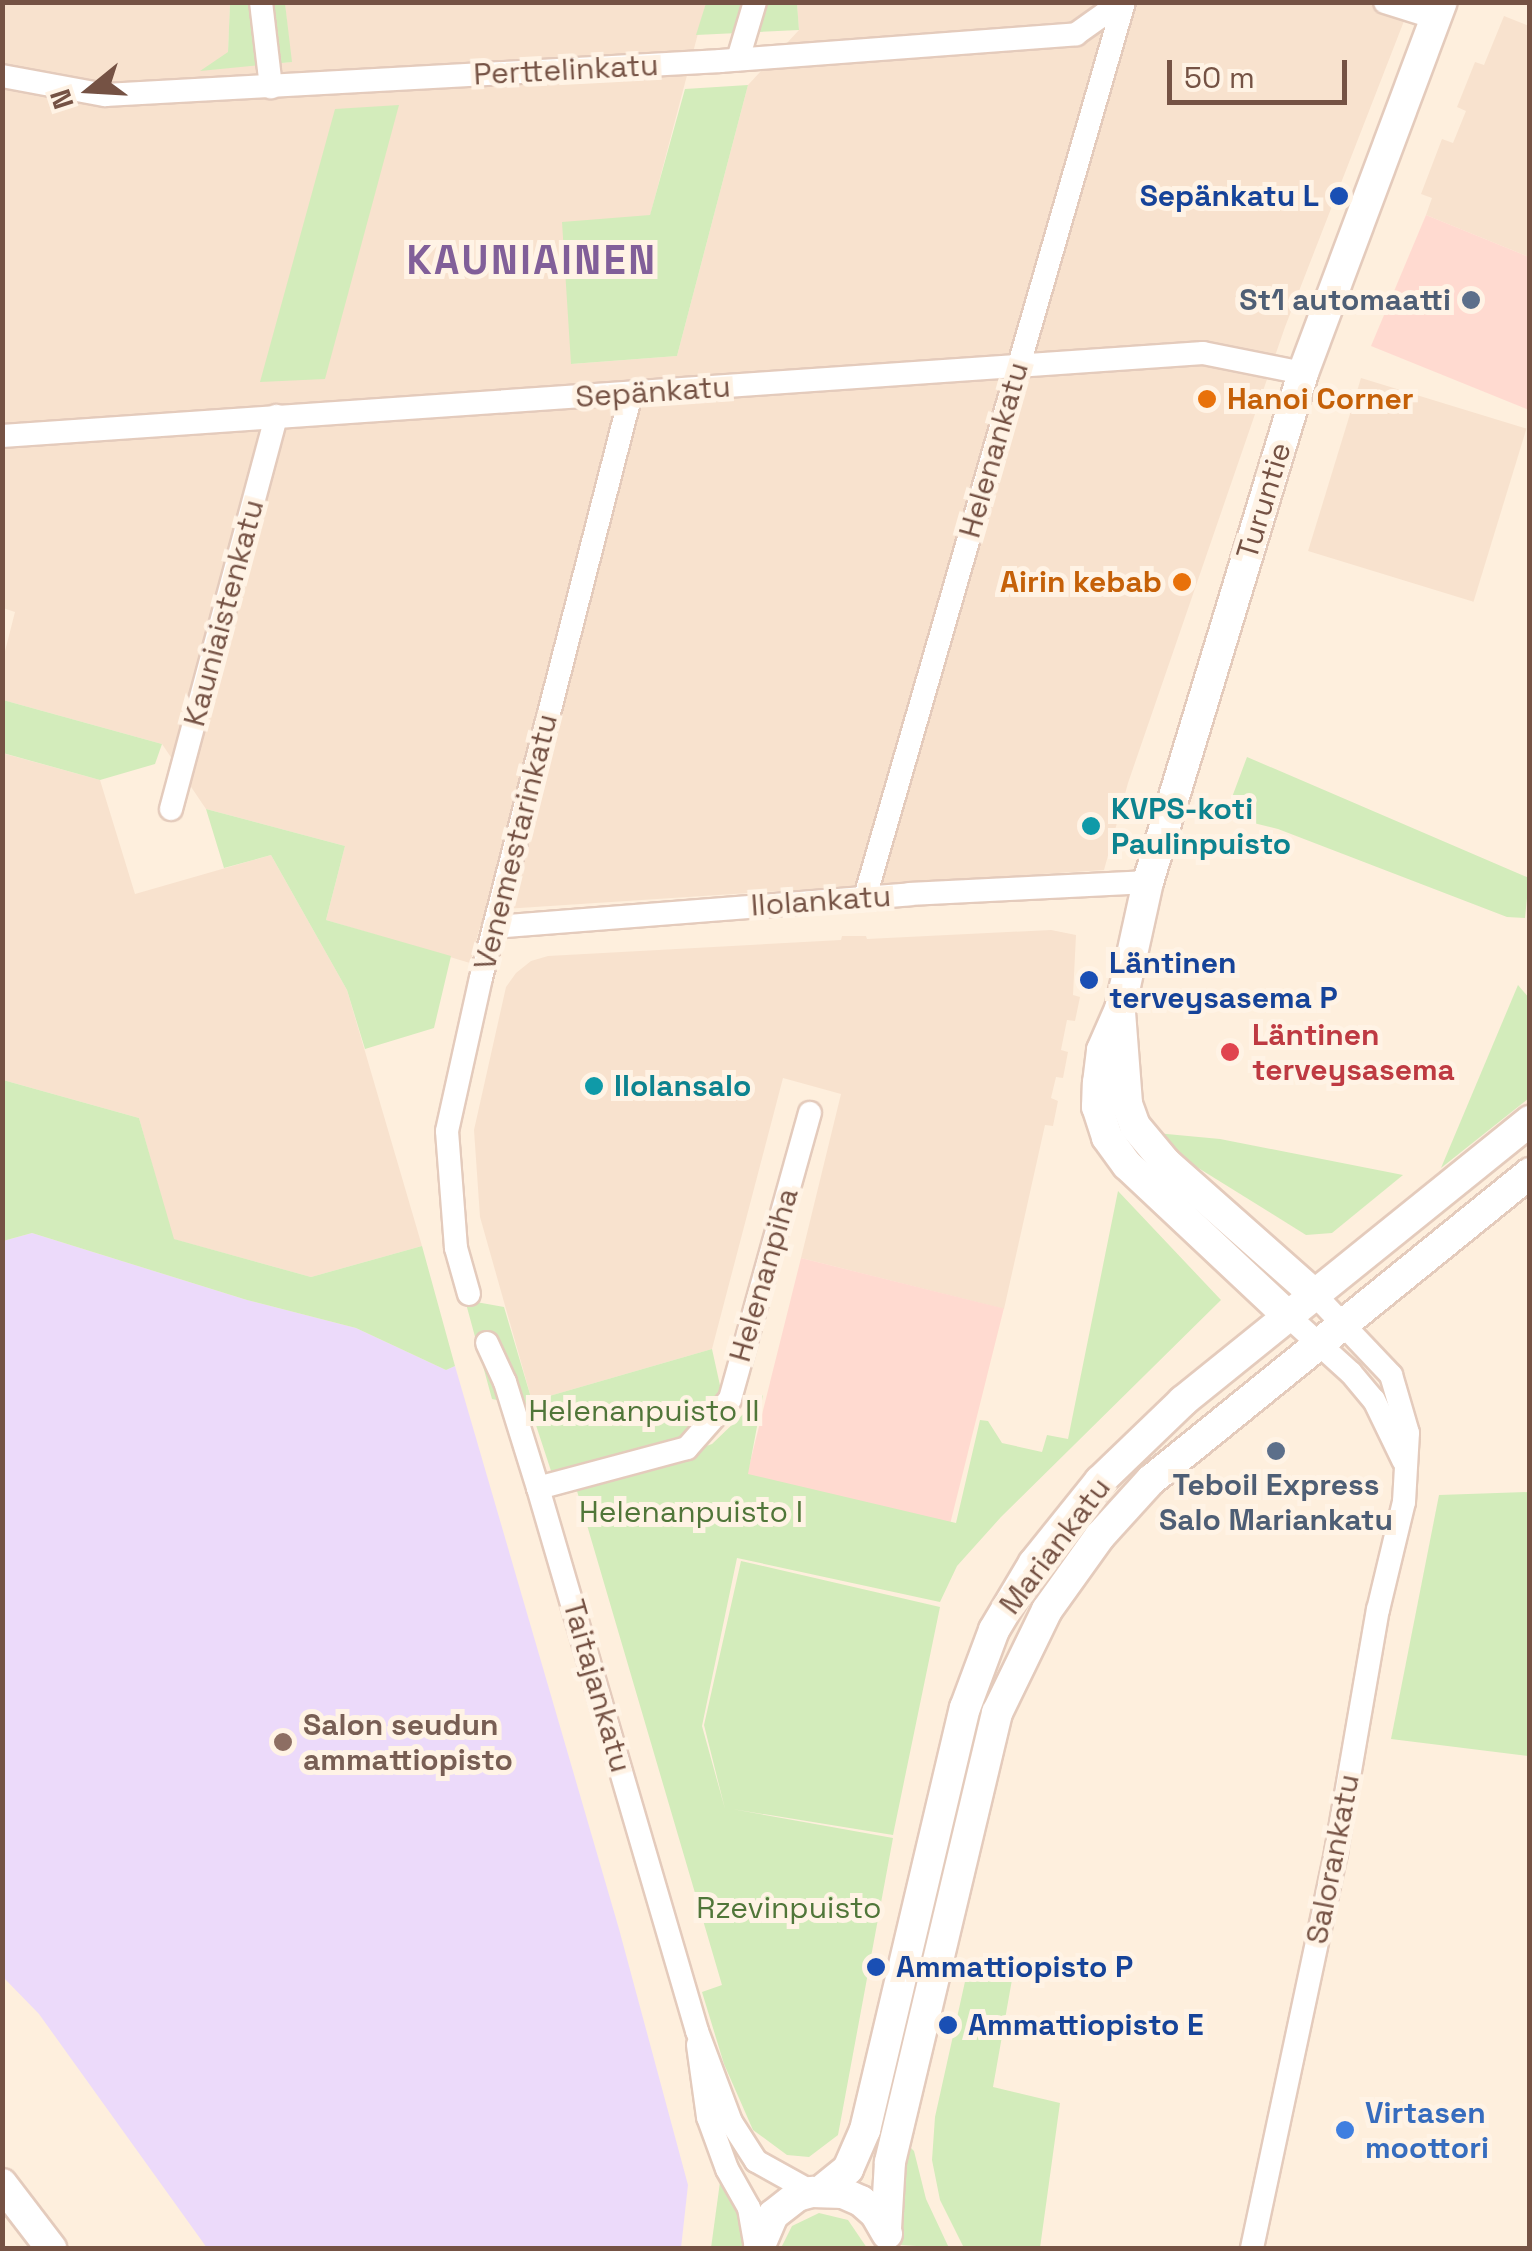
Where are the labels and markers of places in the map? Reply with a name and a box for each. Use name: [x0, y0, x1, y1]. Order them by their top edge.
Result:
place label: Sepänkatu L: [1140, 178, 1319, 214]
marker: Sepänkatu L: [1328, 185, 1350, 207]
place label: St1 automaatti: [1239, 282, 1451, 318]
marker: St1 automaatti: [1460, 289, 1482, 311]
place label: Hanoi Corner: [1227, 381, 1414, 417]
marker: Hanoi Corner: [1196, 388, 1218, 410]
place label: Airin kebab: [1000, 564, 1162, 600]
marker: Airin kebab: [1171, 571, 1193, 593]
place label: KVPS-koti Paulinpuisto: [1111, 791, 1291, 862]
marker: KVPS-koti Paulinpuisto: [1080, 815, 1102, 837]
place label: Läntinen terveysasema P: [1109, 945, 1338, 1016]
marker: Läntinen terveysasema P: [1078, 969, 1100, 991]
place label: Läntinen terveysasema: [1252, 1017, 1455, 1088]
marker: Läntinen terveysasema: [1217, 1039, 1243, 1065]
place label: Ilolansalo: [614, 1068, 751, 1104]
marker: Ilolansalo: [583, 1075, 605, 1097]
marker: Teboil Express Salo Mariankatu: [1265, 1440, 1287, 1462]
place label: Teboil Express Salo Mariankatu: [1159, 1467, 1393, 1538]
place label: Salon seudun ammattiopisto: [303, 1707, 513, 1778]
marker: Salon seudun ammattiopisto: [272, 1731, 294, 1753]
place label: Ammattiopisto P: [896, 1949, 1133, 1985]
marker: Ammattiopisto P: [865, 1956, 887, 1978]
place label: Ammattiopisto E: [968, 2007, 1204, 2043]
marker: Ammattiopisto E: [937, 2014, 959, 2036]
place label: Virtasen moottori: [1365, 2095, 1489, 2166]
marker: Virtasen moottori: [1334, 2119, 1356, 2141]

